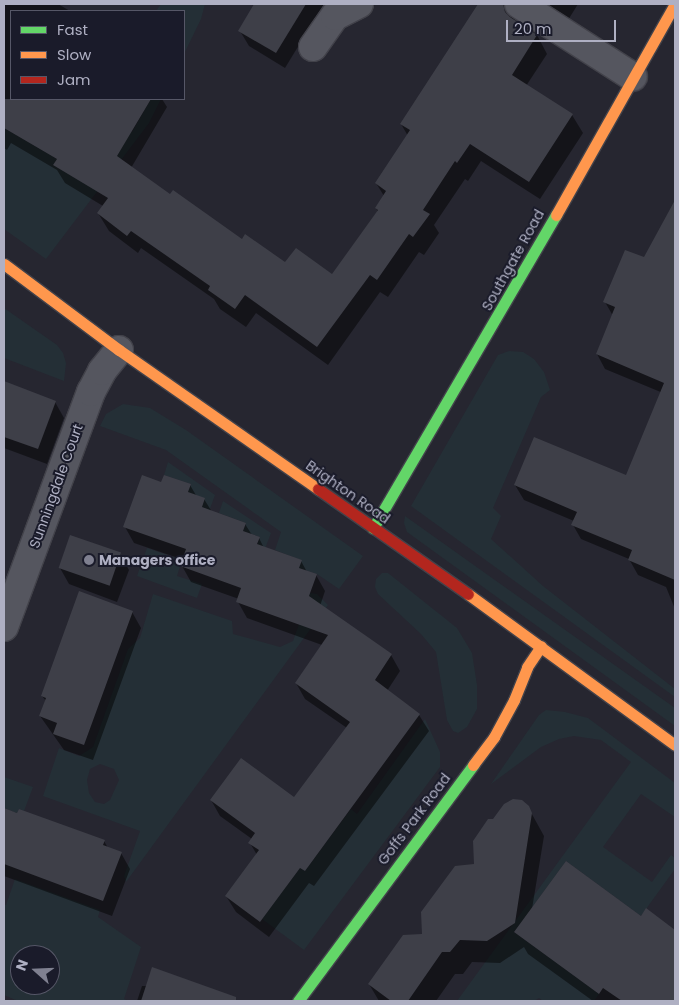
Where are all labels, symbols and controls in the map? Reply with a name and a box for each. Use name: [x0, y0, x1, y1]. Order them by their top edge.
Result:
legend: [10, 10, 185, 100]
scale bar: [509, 10, 619, 42]
text: 20 m: [514, 18, 552, 39]
text: Fast: [57, 19, 88, 40]
text: Slow: [57, 44, 91, 65]
text: Jam: [57, 69, 91, 90]
street label: Southgate Road: [478, 206, 548, 314]
street label: Sunningdale Court: [26, 422, 86, 550]
street label: Brighton Road: [303, 457, 393, 527]
place label: Managers office: [99, 552, 215, 568]
marker: Managers office: [83, 554, 95, 566]
street label: Goffs Park Road: [374, 770, 454, 868]
north arrow: [10, 945, 60, 995]
text: N: [11, 957, 33, 974]

